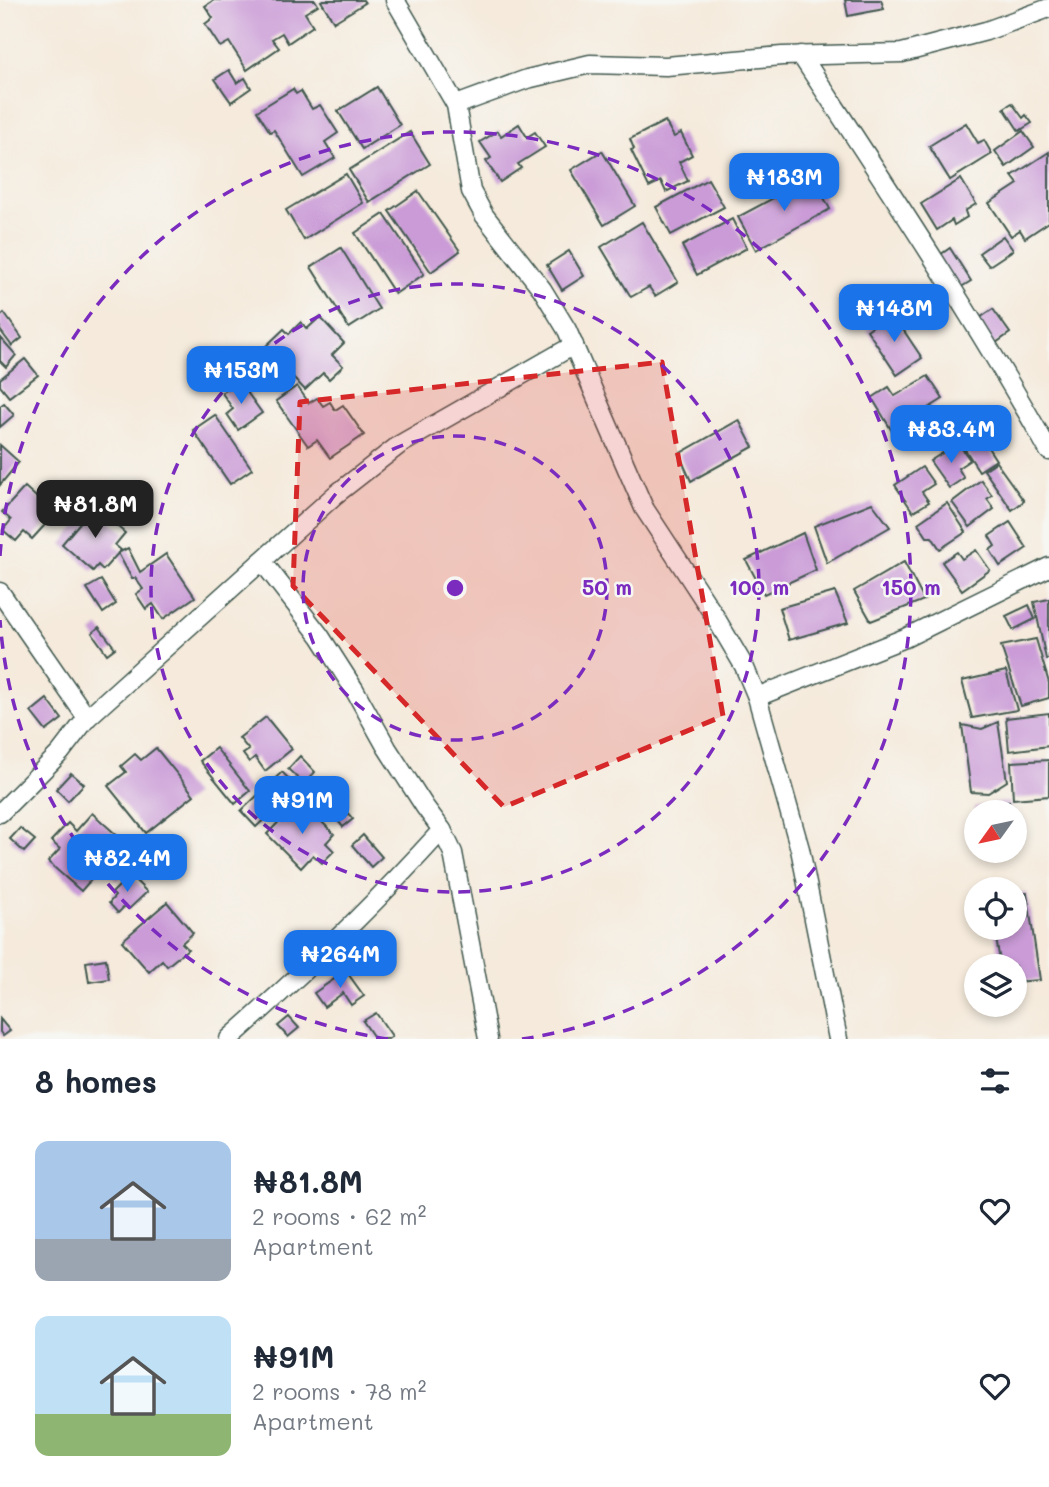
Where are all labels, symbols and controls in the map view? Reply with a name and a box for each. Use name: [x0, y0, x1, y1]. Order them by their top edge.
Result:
pin: ₦183M: [735, 154, 833, 213]
text: ₦183M: [745, 161, 823, 191]
pin: ₦148M: [845, 284, 943, 344]
text: ₦148M: [855, 292, 933, 322]
pin: ₦153M: [192, 346, 290, 406]
text: ₦153M: [203, 354, 279, 384]
pin: ₦83.4M: [894, 406, 1008, 465]
text: ₦83.4M: [906, 413, 996, 443]
pin: ₦81.8M: [38, 480, 152, 540]
text: ₦81.8M: [52, 488, 138, 518]
text: 50 m: [582, 573, 632, 600]
text: 100 m: [729, 573, 789, 600]
text: 150 m: [881, 573, 941, 600]
centre of rings: [443, 576, 467, 600]
pin: ₦91M: [261, 776, 343, 836]
text: ₦91M: [270, 784, 334, 814]
north arrow: [964, 800, 1027, 863]
map controls: [964, 800, 1027, 1017]
pin: ₦82.4M: [70, 834, 184, 894]
text: ₦82.4M: [83, 842, 171, 872]
button: locate: [964, 877, 1027, 940]
pin: ₦264M: [291, 930, 389, 990]
text: ₦264M: [300, 938, 380, 968]
button: layers: [964, 954, 1027, 1017]
text: 8 homes: [35, 1061, 157, 1101]
icon: filters: [976, 1062, 1014, 1100]
text: ₦81.8M: [252, 1161, 363, 1201]
icon: home: [91, 1169, 175, 1253]
icon: heart: [976, 1192, 1014, 1230]
text: 2 rooms · 62 m²: [252, 1201, 426, 1231]
text: Apartment: [252, 1231, 374, 1261]
text: ₦91M: [252, 1336, 335, 1376]
icon: home: [91, 1344, 175, 1428]
icon: heart: [976, 1367, 1014, 1405]
text: 2 rooms · 78 m²: [252, 1376, 426, 1406]
text: Apartment: [252, 1406, 374, 1436]

